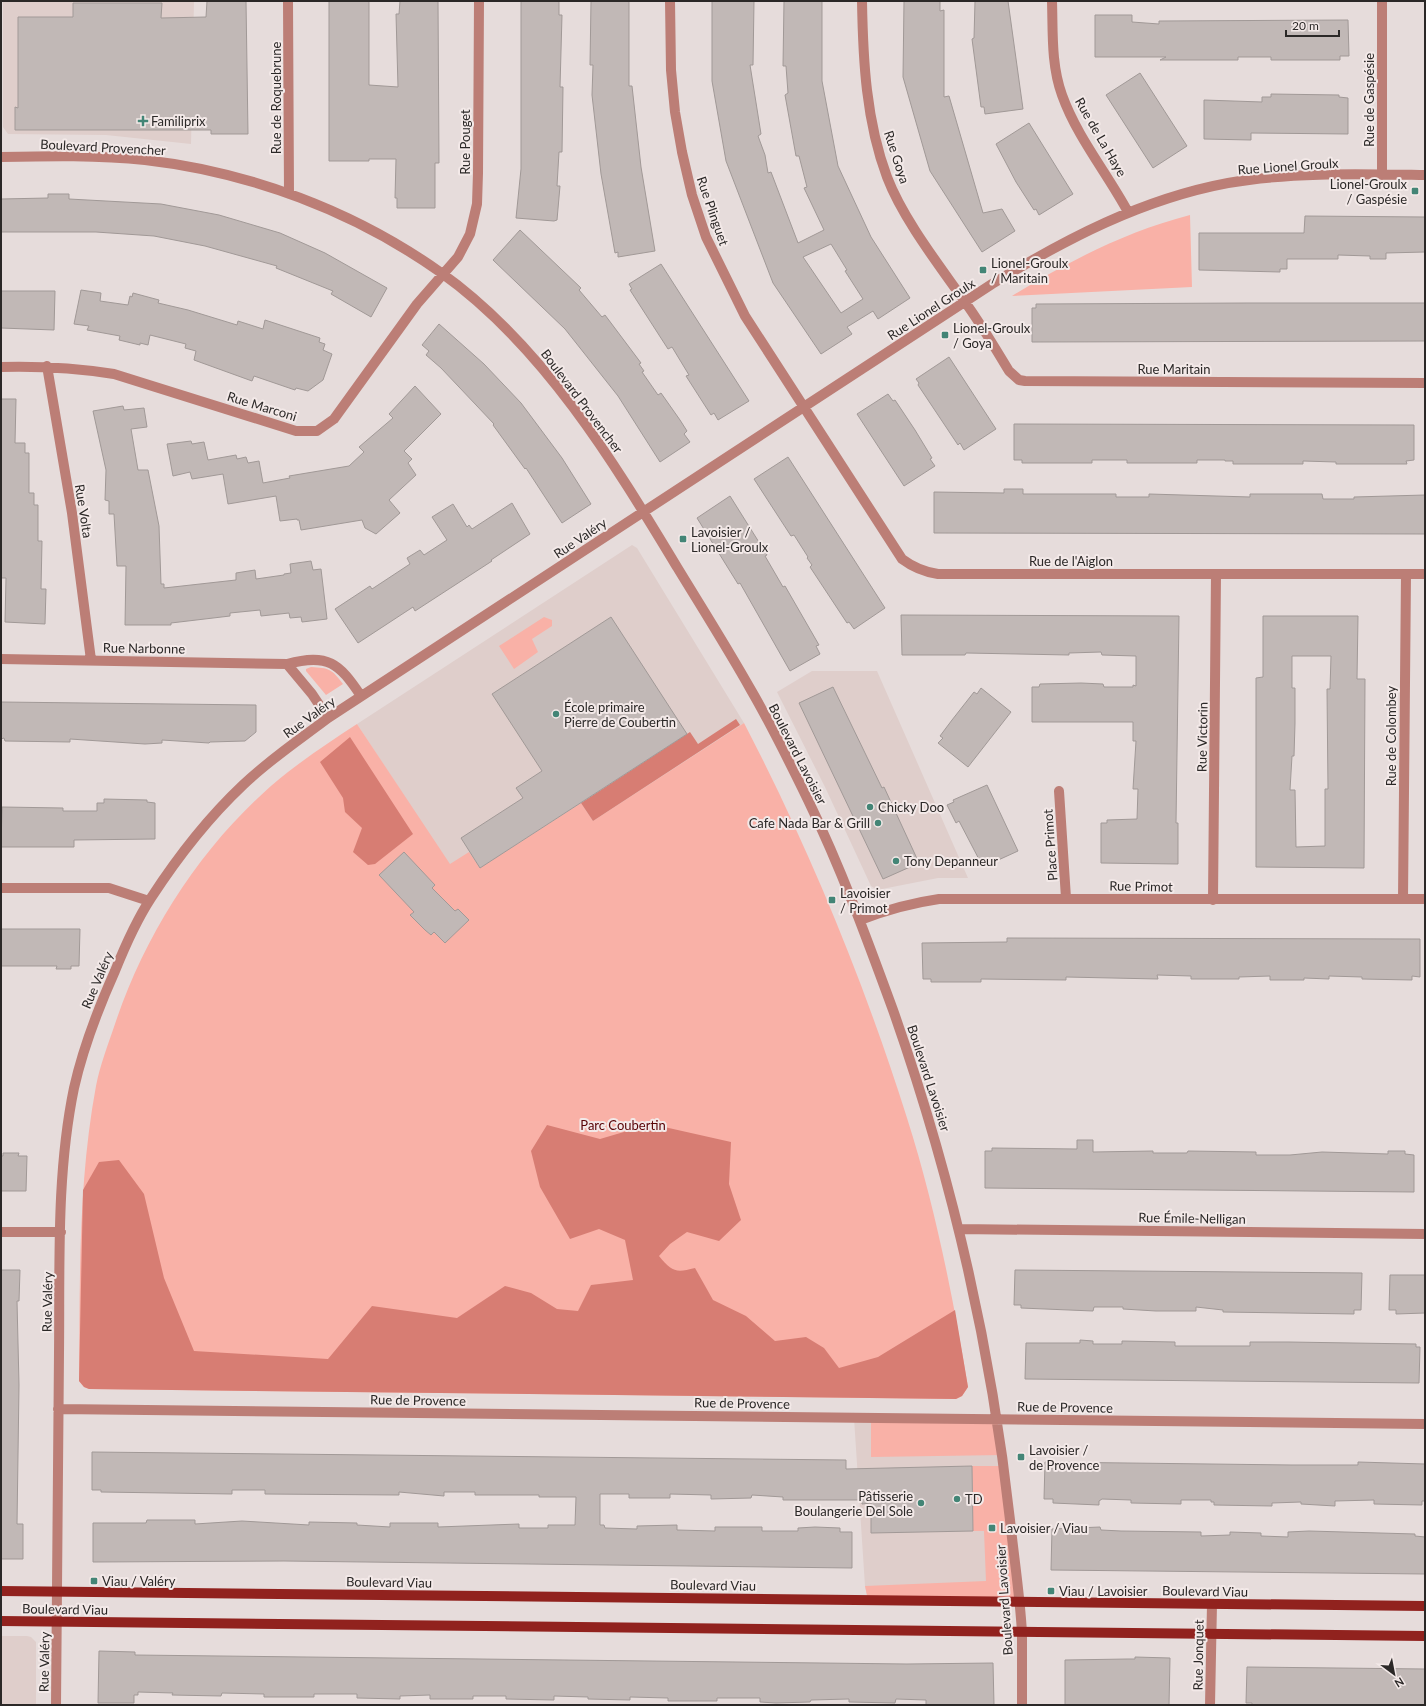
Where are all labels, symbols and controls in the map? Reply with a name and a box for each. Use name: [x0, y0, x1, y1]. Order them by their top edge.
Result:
scale bar: [1286, 12, 1339, 38]
text: 20 m: [1292, 18, 1319, 33]
street label: Rue de Roquebrune: [268, 42, 284, 154]
street label: Rue de Gaspésie: [1361, 53, 1377, 147]
street label: Rue de La Haye: [1072, 95, 1130, 180]
street label: Rue Pouget: [457, 109, 473, 175]
place label: Familiprix: [151, 113, 206, 129]
marker: Familiprix: [138, 116, 148, 126]
street label: Rue Goya: [881, 128, 913, 186]
street label: Boulevard Provencher: [40, 136, 167, 158]
street label: Rue Lionel Groulx: [1237, 154, 1339, 178]
street label: Rue Plinguet: [694, 174, 732, 248]
place label: Lionel-Groulx / Gaspésie: [1330, 176, 1408, 207]
marker: Lionel-Groulx / Gaspésie: [1410, 186, 1420, 196]
place label: Lionel-Groulx / Maritain: [991, 255, 1069, 286]
marker: Lionel-Groulx / Maritain: [978, 265, 988, 275]
street label: Rue Lionel Groulx: [884, 274, 978, 343]
place label: Lionel-Groulx / Goya: [953, 320, 1031, 351]
marker: Lionel-Groulx / Goya: [940, 330, 950, 340]
street label: Boulevard Provencher: [538, 346, 626, 456]
street label: Rue Maritain: [1137, 361, 1211, 377]
street label: Rue Marconi: [225, 388, 299, 424]
street label: Rue Volta: [72, 483, 96, 539]
street label: Rue Valéry: [550, 514, 610, 562]
place label: Lavoisier / Lionel-Groulx: [691, 524, 769, 555]
marker: Lavoisier / Lionel-Groulx: [678, 534, 688, 544]
street label: Rue de l'Aiglon: [1029, 553, 1113, 569]
street label: Rue Narbonne: [103, 639, 185, 657]
street label: Rue de Colombey: [1383, 685, 1399, 786]
street label: Rue Valéry: [280, 693, 338, 741]
place label: École primaire Pierre de Coubertin: [564, 699, 676, 730]
street label: Boulevard Lavoisier: [766, 701, 830, 807]
street label: Rue Victorin: [1193, 702, 1211, 772]
marker: École primaire Pierre de Coubertin: [551, 709, 561, 719]
place label: Chicky Doo: [878, 799, 944, 815]
marker: Chicky Doo: [865, 802, 875, 812]
street label: Place Primot: [1039, 808, 1060, 881]
place label: Cafe Nada Bar & Grill: [749, 815, 870, 831]
marker: Cafe Nada Bar & Grill: [873, 818, 883, 828]
place label: Tony Depanneur: [904, 853, 998, 869]
marker: Tony Depanneur: [891, 856, 901, 866]
street label: Rue Primot: [1109, 877, 1173, 895]
place label: Lavoisier / Primot: [840, 885, 891, 916]
marker: Lavoisier / Primot: [827, 895, 837, 905]
street label: Rue Valéry: [78, 949, 116, 1011]
street label: Boulevard Lavoisier: [904, 1023, 954, 1134]
park label: Parc Coubertin: [580, 1117, 666, 1133]
street label: Rue Émile-Nelligan: [1138, 1209, 1246, 1227]
street label: Rue Valéry: [38, 1271, 56, 1332]
street label: Rue de Provence: [370, 1391, 466, 1409]
street label: Rue de Provence: [694, 1394, 790, 1412]
street label: Rue de Provence: [1017, 1398, 1113, 1416]
place label: Lavoisier / de Provence: [1029, 1442, 1100, 1473]
marker: Lavoisier / de Provence: [1016, 1452, 1026, 1462]
place label: Pâtisserie Boulangerie Del Sole: [794, 1488, 913, 1519]
place label: TD: [965, 1491, 983, 1507]
marker: TD: [952, 1494, 962, 1504]
marker: Pâtisserie Boulangerie Del Sole: [916, 1498, 926, 1508]
place label: Lavoisier / Viau: [1000, 1520, 1088, 1536]
marker: Lavoisier / Viau: [987, 1523, 997, 1533]
street label: Boulevard Lavoisier: [992, 1544, 1016, 1656]
place label: Viau / Valéry: [102, 1573, 176, 1589]
street label: Boulevard Viau: [346, 1573, 432, 1591]
marker: Viau / Valéry: [89, 1576, 99, 1586]
street label: Boulevard Viau: [670, 1576, 756, 1594]
street label: Boulevard Viau: [1162, 1582, 1248, 1600]
place label: Viau / Lavoisier: [1059, 1583, 1148, 1599]
marker: Viau / Lavoisier: [1046, 1586, 1056, 1596]
street label: Boulevard Viau: [22, 1600, 108, 1618]
street label: Rue Jonquet: [1189, 1619, 1207, 1691]
street label: Rue Valéry: [35, 1631, 53, 1692]
north arrow: [1374, 1654, 1414, 1694]
text: N: [1393, 1675, 1407, 1691]

